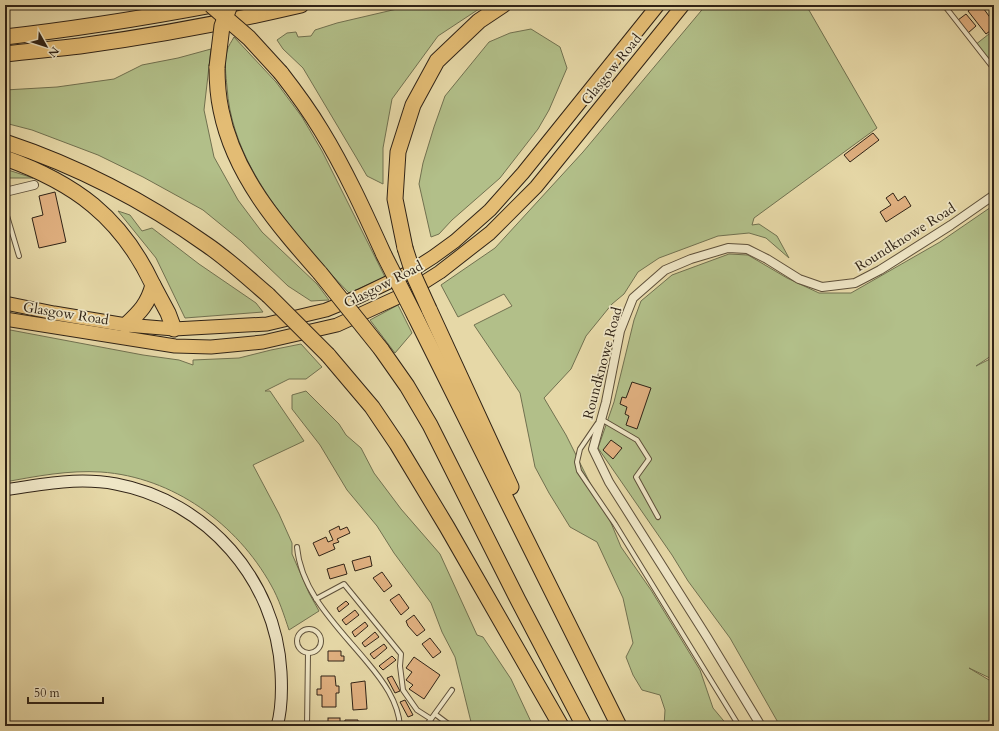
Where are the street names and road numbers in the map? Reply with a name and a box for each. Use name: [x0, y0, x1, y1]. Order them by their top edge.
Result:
street label: Glasgow Road: [577, 29, 646, 109]
street label: Roundknowe Road: [851, 198, 960, 276]
street label: Glasgow Road: [340, 256, 427, 313]
street label: Glasgow Road: [22, 297, 111, 330]
street label: Roundknowe Road: [578, 304, 627, 421]

